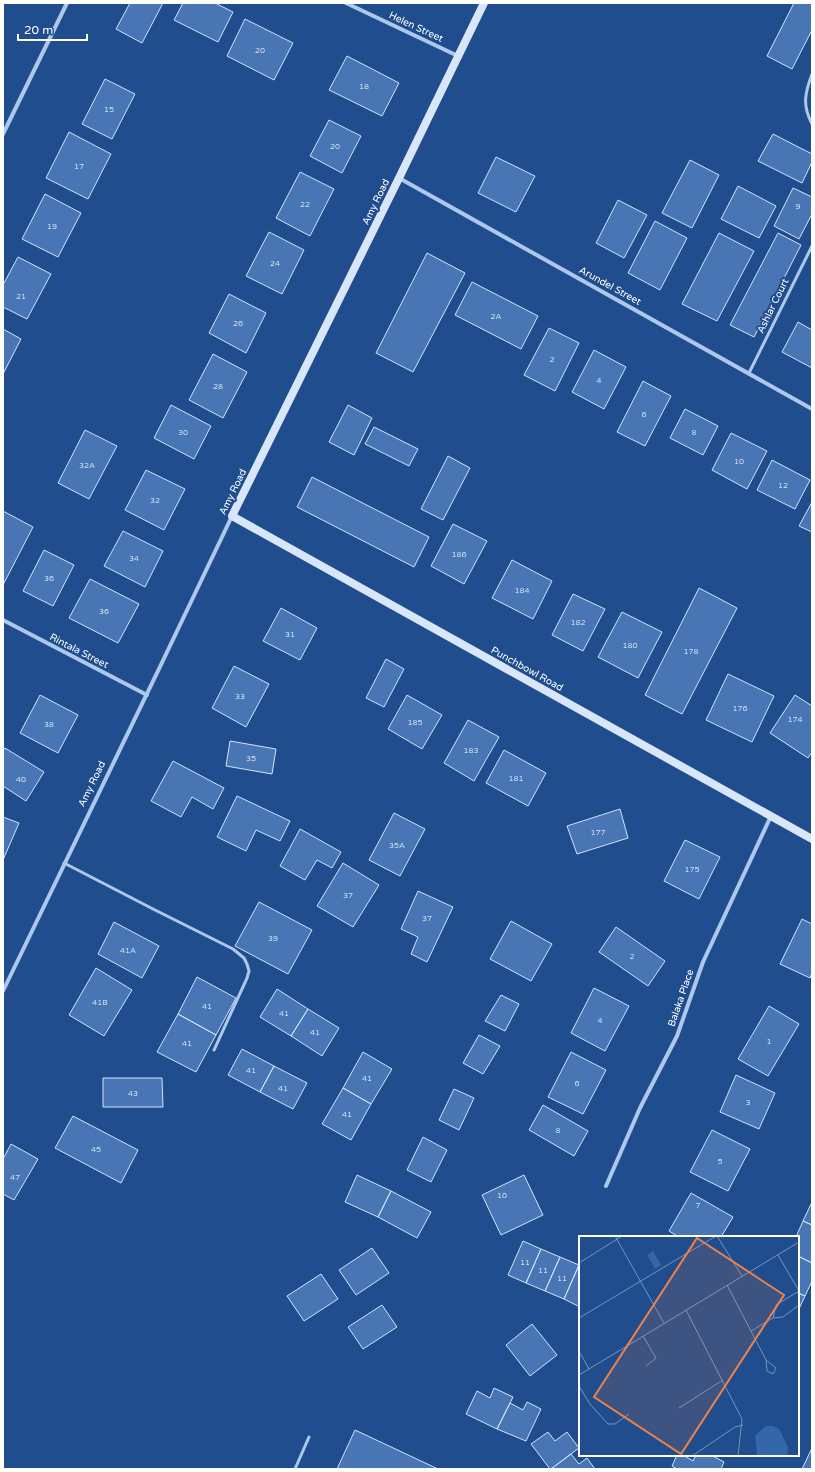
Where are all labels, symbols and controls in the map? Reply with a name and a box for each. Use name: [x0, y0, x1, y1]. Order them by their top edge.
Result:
street label: Helen Street: [387, 9, 445, 45]
scale bar: [18, 16, 87, 42]
text: 20 m: [24, 23, 53, 37]
house number: 20: [255, 46, 265, 55]
house number: 18: [359, 82, 369, 91]
house number: 15: [104, 105, 114, 114]
house number: 20: [330, 142, 340, 151]
house number: 17: [74, 162, 84, 171]
street label: Amy Road: [360, 177, 392, 227]
house number: 22: [300, 200, 310, 209]
house number: 9: [795, 202, 801, 211]
house number: 19: [47, 222, 57, 231]
house number: 24: [270, 259, 280, 268]
street label: Arundel Street: [577, 264, 643, 308]
street label: Ashlar Court: [755, 276, 792, 335]
house number: 21: [16, 292, 26, 301]
house number: 2A: [491, 312, 502, 321]
house number: 26: [233, 319, 243, 328]
house number: 2: [549, 355, 555, 364]
house number: 4: [596, 376, 602, 385]
house number: 28: [213, 382, 223, 391]
house number: 6: [641, 410, 647, 419]
house number: 30: [178, 428, 188, 437]
house number: 8: [691, 428, 697, 437]
house number: 10: [734, 457, 744, 466]
house number: 32A: [79, 461, 95, 470]
street label: Amy Road: [217, 467, 249, 517]
house number: 12: [778, 481, 788, 490]
house number: 32: [150, 496, 160, 505]
house number: 186: [451, 550, 467, 559]
house number: 34: [129, 554, 139, 563]
house number: 36: [44, 574, 54, 583]
house number: 184: [514, 586, 530, 595]
house number: 36: [99, 607, 109, 616]
house number: 182: [570, 618, 586, 627]
house number: 31: [285, 630, 295, 639]
street label: Rintala Street: [48, 631, 111, 671]
house number: 180: [622, 641, 638, 650]
street label: Punchbowl Road: [489, 644, 565, 694]
house number: 178: [683, 647, 699, 656]
house number: 33: [235, 692, 245, 701]
house number: 176: [732, 704, 748, 713]
house number: 174: [787, 715, 803, 724]
house number: 185: [407, 718, 423, 727]
house number: 38: [44, 720, 54, 729]
house number: 183: [463, 746, 479, 755]
house number: 35: [246, 754, 256, 763]
street label: Amy Road: [76, 759, 108, 809]
house number: 181: [508, 774, 524, 783]
house number: 40: [16, 775, 26, 784]
house number: 177: [590, 828, 606, 837]
house number: 35A: [389, 841, 405, 850]
house number: 175: [684, 865, 700, 874]
house number: 37: [343, 891, 353, 900]
house number: 37: [422, 914, 432, 923]
house number: 39: [268, 934, 278, 943]
house number: 41A: [120, 946, 136, 955]
house number: 2: [629, 952, 635, 961]
street label: Balaka Place: [666, 967, 697, 1028]
house number: 41B: [92, 998, 108, 1007]
house number: 41: [202, 1002, 212, 1011]
house number: 41: [279, 1009, 289, 1018]
house number: 4: [597, 1016, 603, 1025]
house number: 41: [310, 1028, 320, 1037]
house number: 1: [766, 1037, 772, 1046]
house number: 41: [182, 1039, 192, 1048]
house number: 41: [246, 1066, 256, 1075]
house number: 41: [362, 1074, 372, 1083]
house number: 6: [574, 1079, 580, 1088]
house number: 41: [278, 1084, 288, 1093]
house number: 43: [128, 1089, 138, 1098]
house number: 3: [745, 1098, 751, 1107]
house number: 41: [342, 1110, 352, 1119]
house number: 8: [555, 1126, 561, 1135]
house number: 45: [91, 1145, 101, 1154]
house number: 5: [717, 1157, 723, 1166]
house number: 47: [10, 1173, 20, 1182]
house number: 10: [497, 1191, 507, 1200]
house number: 7: [695, 1201, 701, 1210]
inset map: [579, 1236, 799, 1456]
house number: 11: [520, 1258, 530, 1267]
house number: 11: [538, 1266, 548, 1275]
house number: 11: [557, 1274, 567, 1283]

